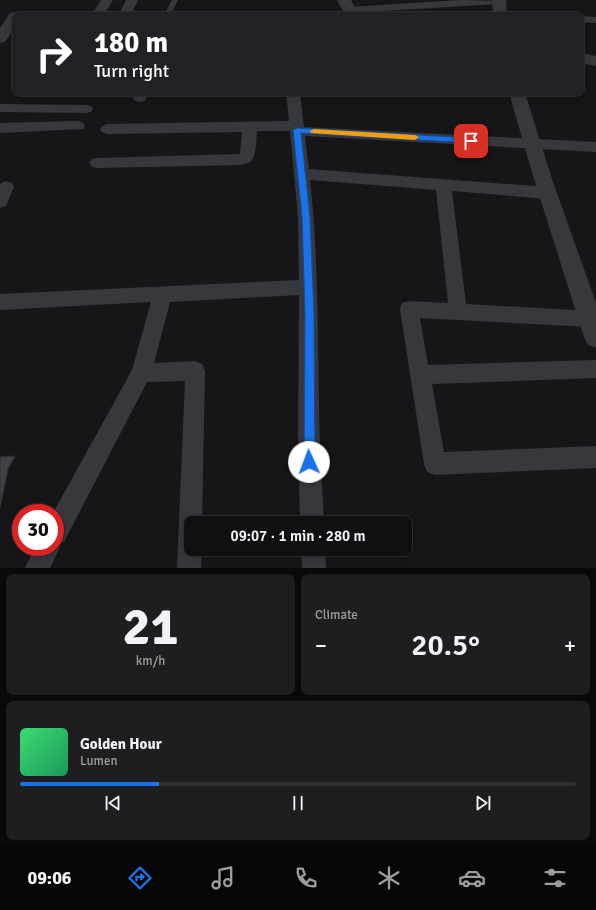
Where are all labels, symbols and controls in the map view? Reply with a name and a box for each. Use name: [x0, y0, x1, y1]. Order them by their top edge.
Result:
text: 180 m: [94, 26, 168, 60]
icon: right: [28, 28, 80, 80]
text: Turn right: [94, 60, 169, 82]
pin: [454, 124, 488, 158]
icon: arrive: [460, 130, 482, 152]
position arrow: [288, 441, 330, 483]
speed limit sign: 30: [12, 504, 64, 556]
text: 09:07 · 1 min · 280 m: [231, 527, 365, 545]
text: 21: [122, 595, 179, 659]
text: Climate: [315, 607, 358, 623]
text: 20.5°: [411, 627, 480, 664]
text: −: [315, 632, 327, 659]
text: +: [564, 632, 576, 659]
text: km/h: [136, 653, 165, 669]
text: Golden Hour: [80, 735, 162, 753]
text: Lumen: [80, 753, 118, 769]
icon: previous: [102, 792, 124, 814]
icon: pause: [287, 792, 309, 814]
icon: next: [472, 792, 494, 814]
icon: directions: [126, 864, 154, 892]
icon: music: [209, 864, 237, 892]
icon: phone: [292, 864, 320, 892]
icon: climate: [375, 864, 403, 892]
icon: car: [458, 864, 486, 892]
icon: filters: [541, 864, 569, 892]
text: 09:06: [27, 867, 72, 889]

